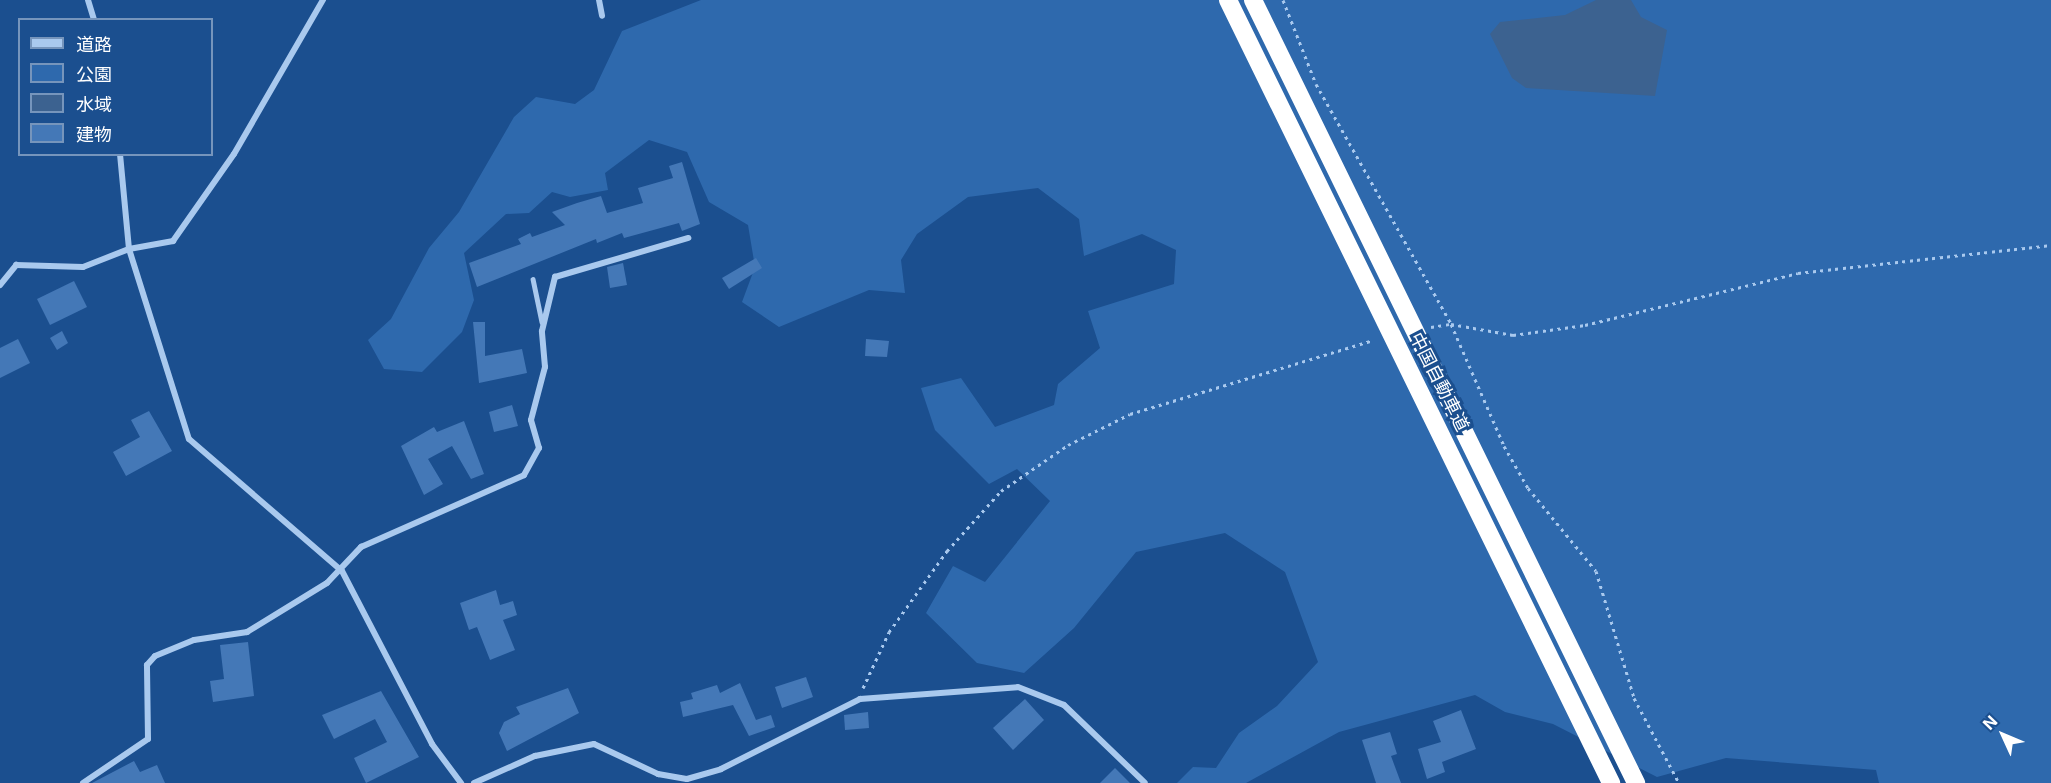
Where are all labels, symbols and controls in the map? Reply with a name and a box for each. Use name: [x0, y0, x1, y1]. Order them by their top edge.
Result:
legend: [18, 18, 213, 156]
text: 道路: [76, 34, 112, 55]
text: 公園: [76, 64, 112, 85]
text: 水域: [76, 94, 112, 115]
text: 建物: [76, 124, 112, 145]
street label: 中国自動車道: [1405, 329, 1473, 435]
north arrow: [1973, 705, 2033, 765]
text: N: [1979, 711, 2001, 734]

